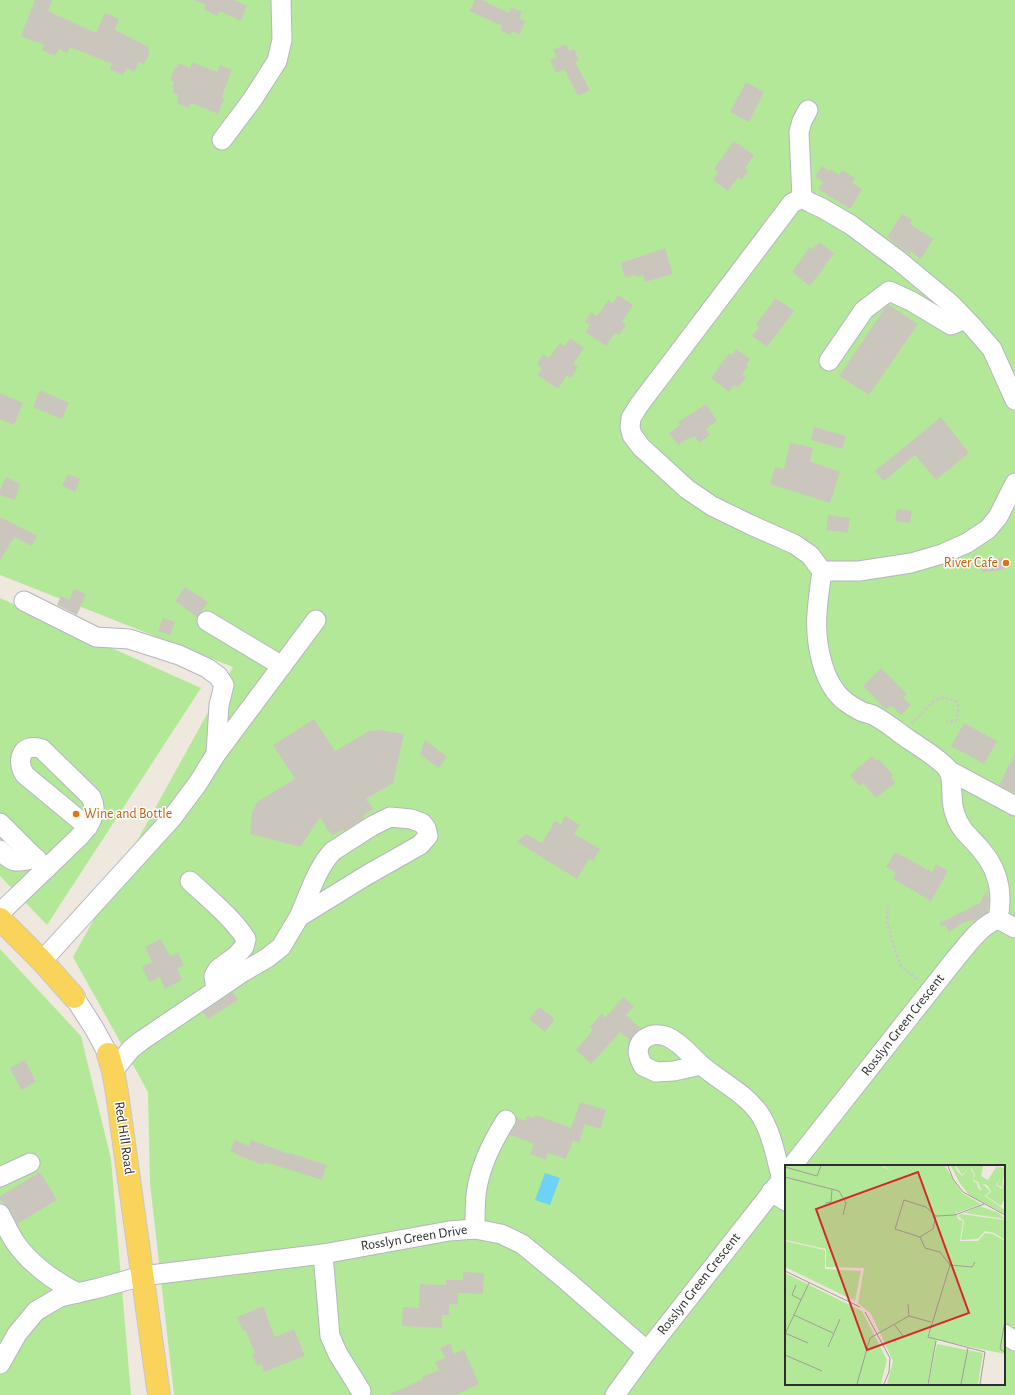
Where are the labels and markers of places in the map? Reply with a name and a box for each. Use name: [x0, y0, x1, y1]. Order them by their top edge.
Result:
place label: River Cafe: [944, 556, 998, 570]
marker: River Cafe: [1001, 558, 1011, 568]
place label: Wine and Bottle: [84, 807, 172, 821]
marker: Wine and Bottle: [71, 809, 81, 819]

